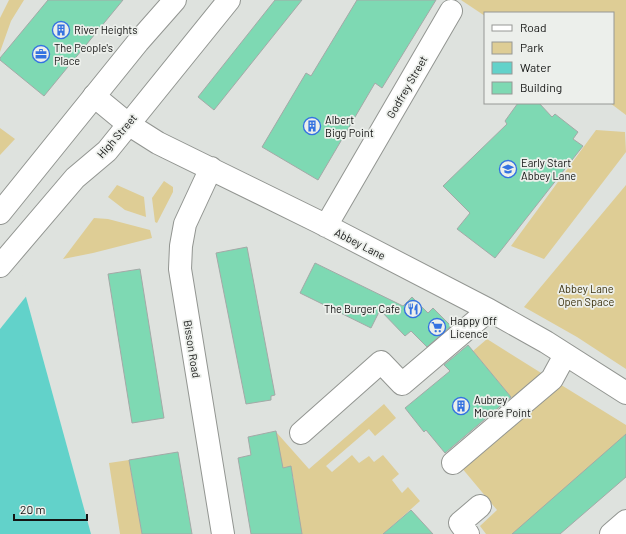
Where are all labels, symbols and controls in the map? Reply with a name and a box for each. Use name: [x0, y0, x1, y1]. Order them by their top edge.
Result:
legend: [484, 12, 614, 104]
building icon: River Heights: [51, 20, 71, 40]
text: Road: [520, 20, 547, 34]
place label: River Heights: [74, 23, 138, 36]
text: Park: [520, 40, 544, 54]
place label: The People's Place: [54, 41, 113, 67]
office icon: The People's Place: [31, 44, 51, 64]
street label: Godfrey Street: [384, 53, 430, 120]
text: Water: [520, 60, 552, 74]
text: Building: [520, 80, 562, 94]
street label: High Street: [94, 111, 139, 160]
place label: Albert Bigg Point: [325, 113, 374, 139]
building icon: Albert Bigg Point: [302, 116, 322, 136]
place label: Early Start Abbey Lane: [521, 156, 576, 182]
school or university icon: Early Start Abbey Lane: [498, 159, 518, 179]
street label: Abbey Lane: [333, 225, 388, 262]
park label: Abbey Lane Open Space: [558, 282, 614, 308]
restaurant icon: The Burger Cafe: [403, 299, 423, 319]
place label: The Burger Cafe: [324, 302, 400, 315]
place label: Happy Off Licence: [450, 314, 497, 340]
supermarket icon: Happy Off Licence: [427, 317, 447, 337]
street label: Bisson Road: [181, 319, 203, 379]
place label: Aubrey Moore Point: [474, 393, 531, 419]
building icon: Aubrey Moore Point: [451, 396, 471, 416]
scale bar: [14, 496, 87, 522]
text: 20 m: [20, 502, 46, 516]

